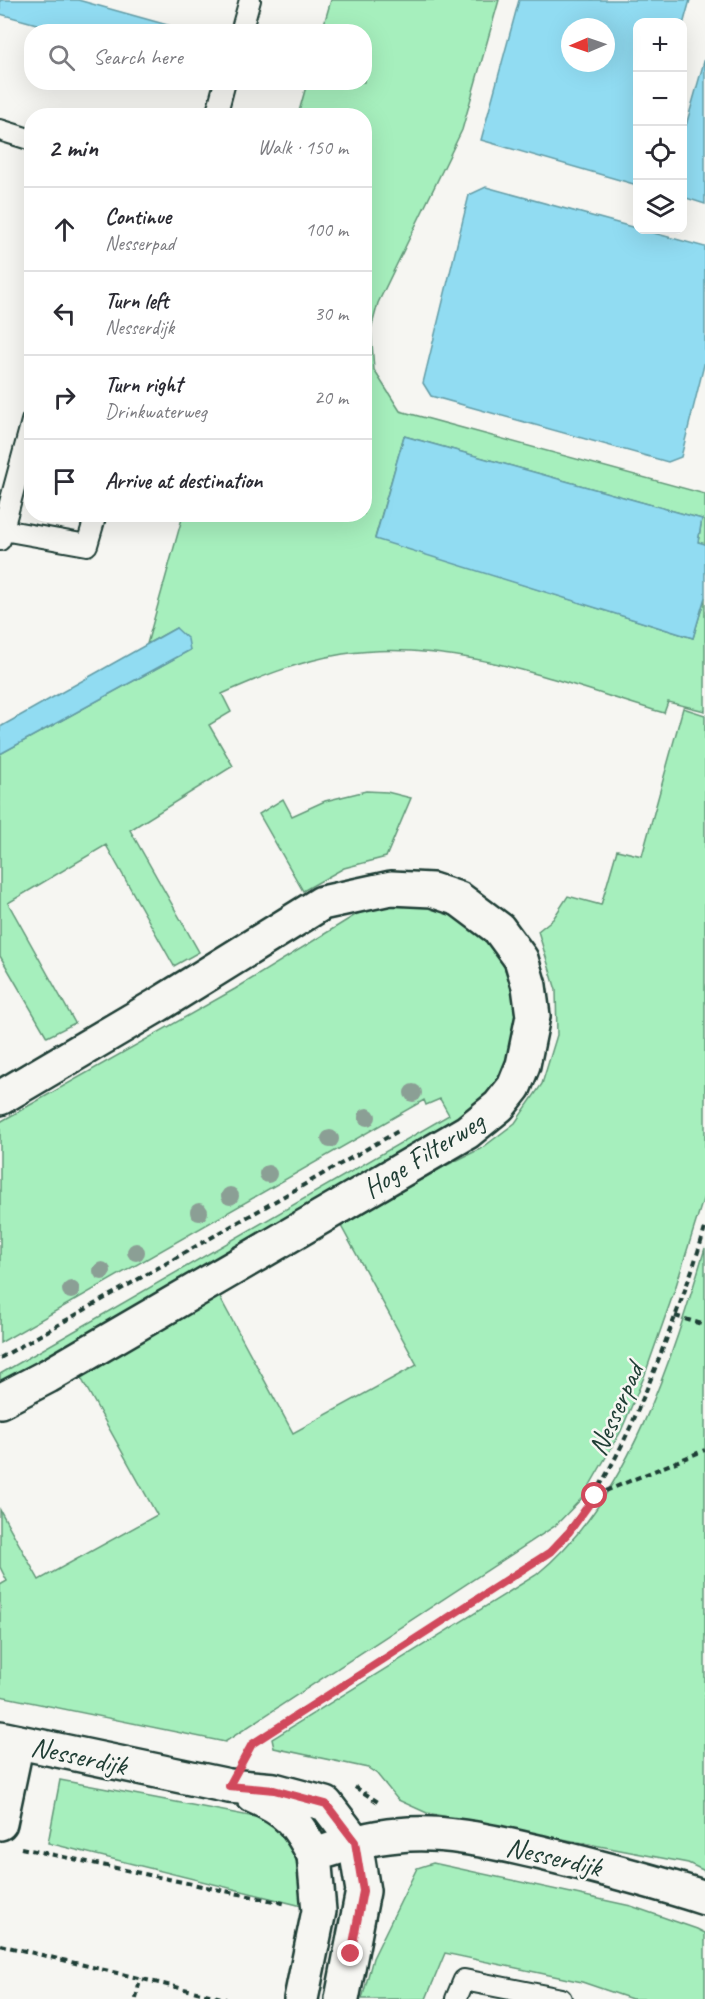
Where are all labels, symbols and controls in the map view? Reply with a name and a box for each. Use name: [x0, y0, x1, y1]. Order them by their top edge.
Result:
north arrow: [561, 18, 615, 72]
map controls: [633, 18, 687, 234]
button: +: [633, 18, 687, 72]
search box: [24, 24, 372, 90]
icon: search: [45, 41, 78, 74]
text: Search here: [93, 43, 183, 71]
button: −: [633, 72, 687, 126]
button: locate: [633, 126, 687, 180]
text: 2 min: [48, 131, 98, 164]
text: Walk · 150 m: [258, 135, 348, 160]
button: layers: [633, 180, 687, 234]
text: Continue: [105, 203, 171, 231]
icon: ahead: [48, 213, 81, 246]
text: 100 m: [305, 217, 348, 242]
text: Nesserpad: [105, 231, 175, 256]
text: Turn left: [105, 287, 169, 315]
icon: left: [48, 297, 81, 330]
text: 30 m: [314, 301, 348, 326]
text: Nesserdijk: [105, 315, 174, 340]
text: Turn right: [105, 371, 182, 399]
icon: right: [48, 381, 81, 414]
text: 20 m: [314, 385, 348, 410]
text: Drinkwaterweg: [105, 399, 207, 424]
icon: arrive: [48, 465, 81, 498]
text: Arrive at destination: [105, 467, 262, 495]
street label: Hoge Filterweg: [356, 1102, 492, 1205]
street label: Nesserpad: [580, 1354, 653, 1461]
route start: [581, 1482, 607, 1508]
street label: Nesserdijk: [28, 1728, 132, 1783]
street label: Nesserdijk: [503, 1829, 607, 1885]
route end: [337, 1940, 363, 1966]

